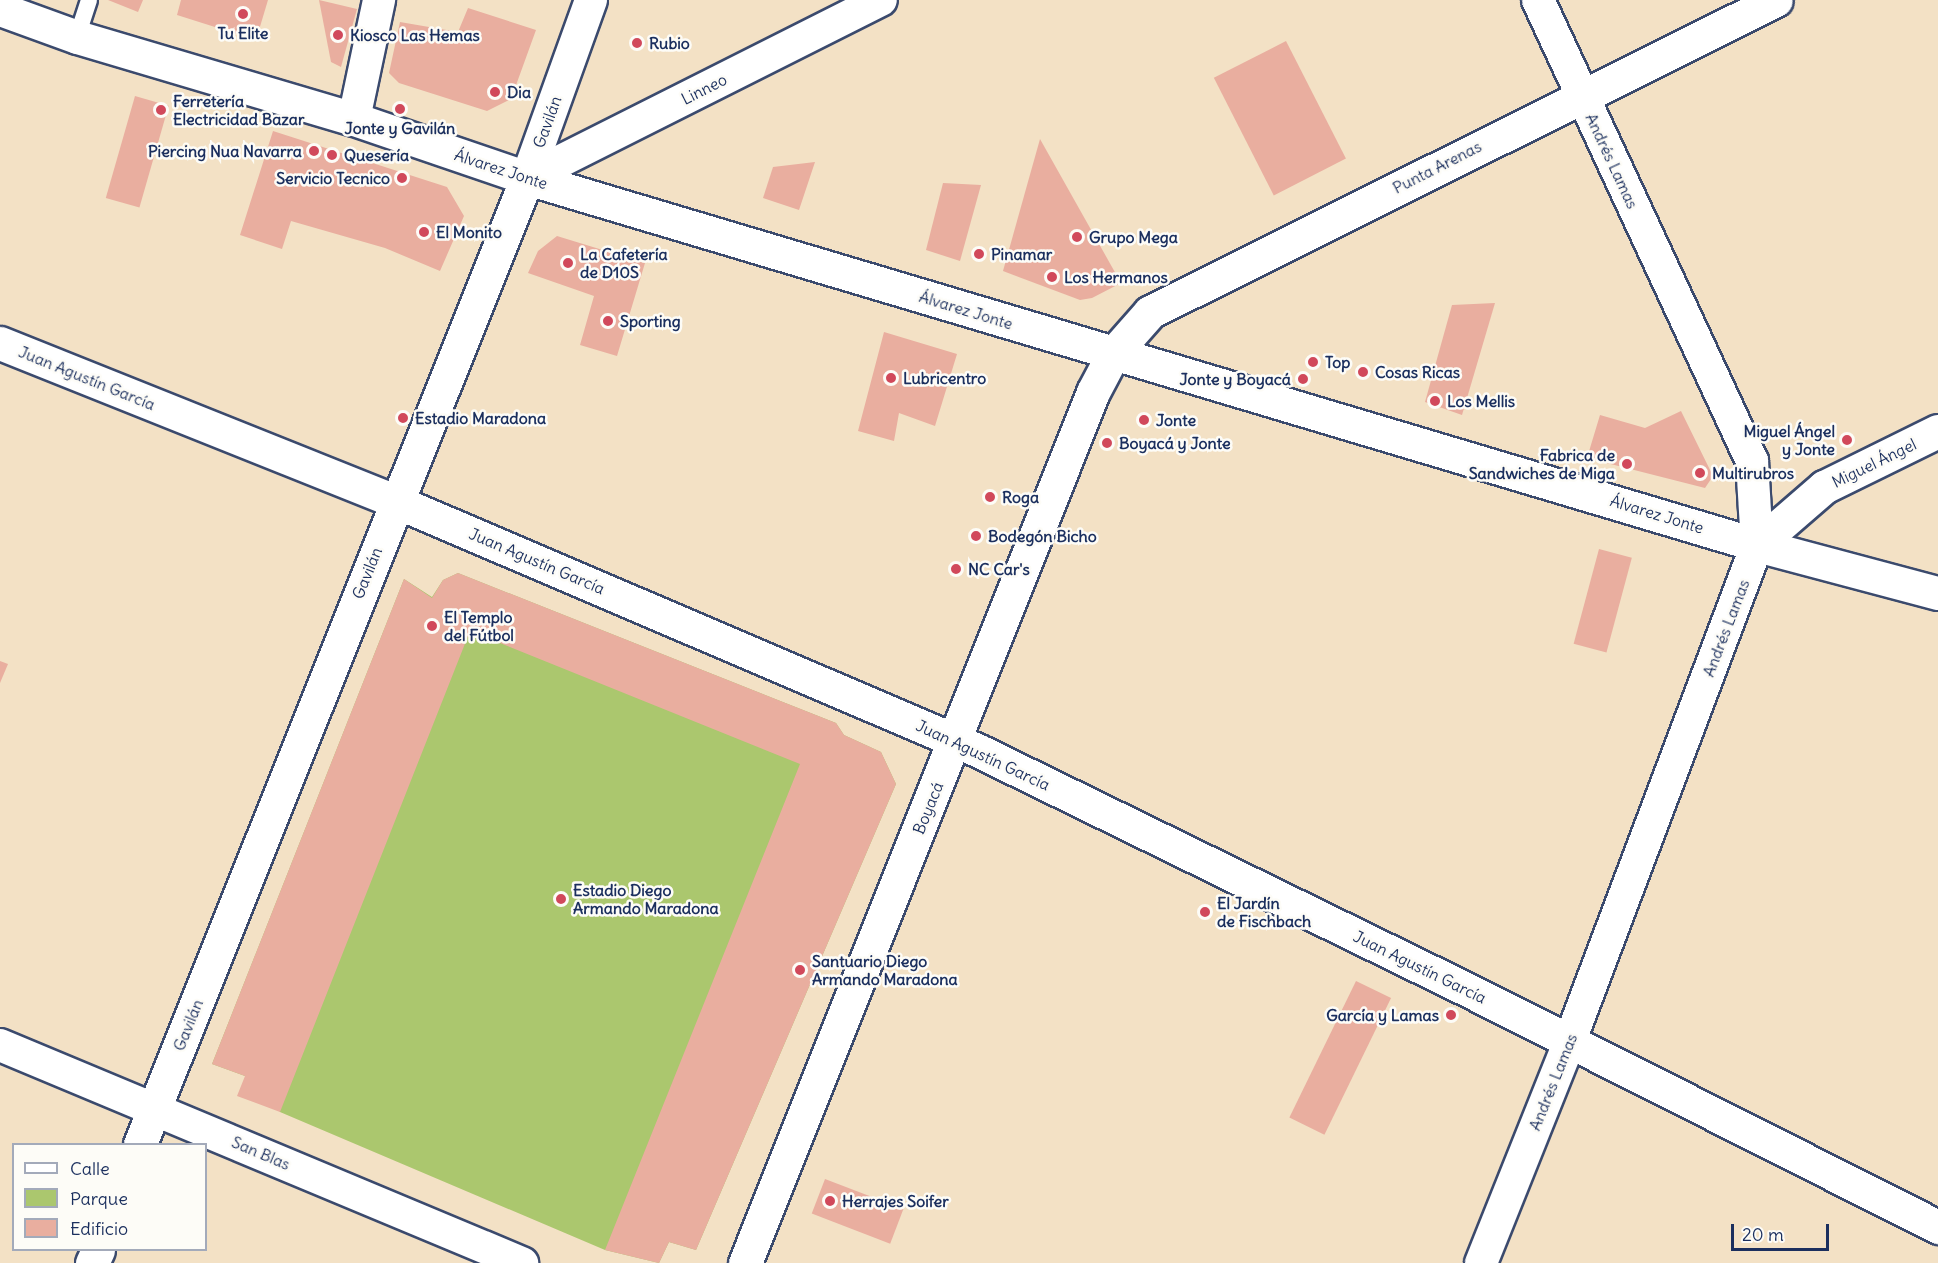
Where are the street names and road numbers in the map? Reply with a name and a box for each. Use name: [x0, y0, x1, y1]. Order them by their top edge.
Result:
street label: Linneo: [678, 69, 730, 109]
street label: Gavilán: [529, 93, 565, 151]
street label: Andrés Lamas: [1582, 110, 1642, 212]
street label: Punta Arenas: [1389, 136, 1485, 198]
street label: Álvarez Jonte: [452, 145, 550, 193]
street label: Álvarez Jonte: [917, 287, 1015, 333]
street label: Juan Agustín García: [16, 342, 158, 414]
street label: Miguel Ángel: [1829, 434, 1919, 492]
street label: Álvarez Jonte: [1608, 491, 1706, 537]
street label: Juan Agustín García: [466, 524, 608, 598]
street label: Gavilán: [348, 544, 386, 602]
street label: Andrés Lamas: [1699, 577, 1753, 679]
street label: Juan Agustín García: [913, 716, 1053, 794]
street label: Boyacá: [909, 779, 947, 837]
street label: Juan Agustín García: [1350, 927, 1490, 1007]
street label: Gavilán: [169, 996, 207, 1054]
street label: Andrés Lamas: [1525, 1031, 1581, 1133]
street label: San Blas: [229, 1132, 293, 1174]

